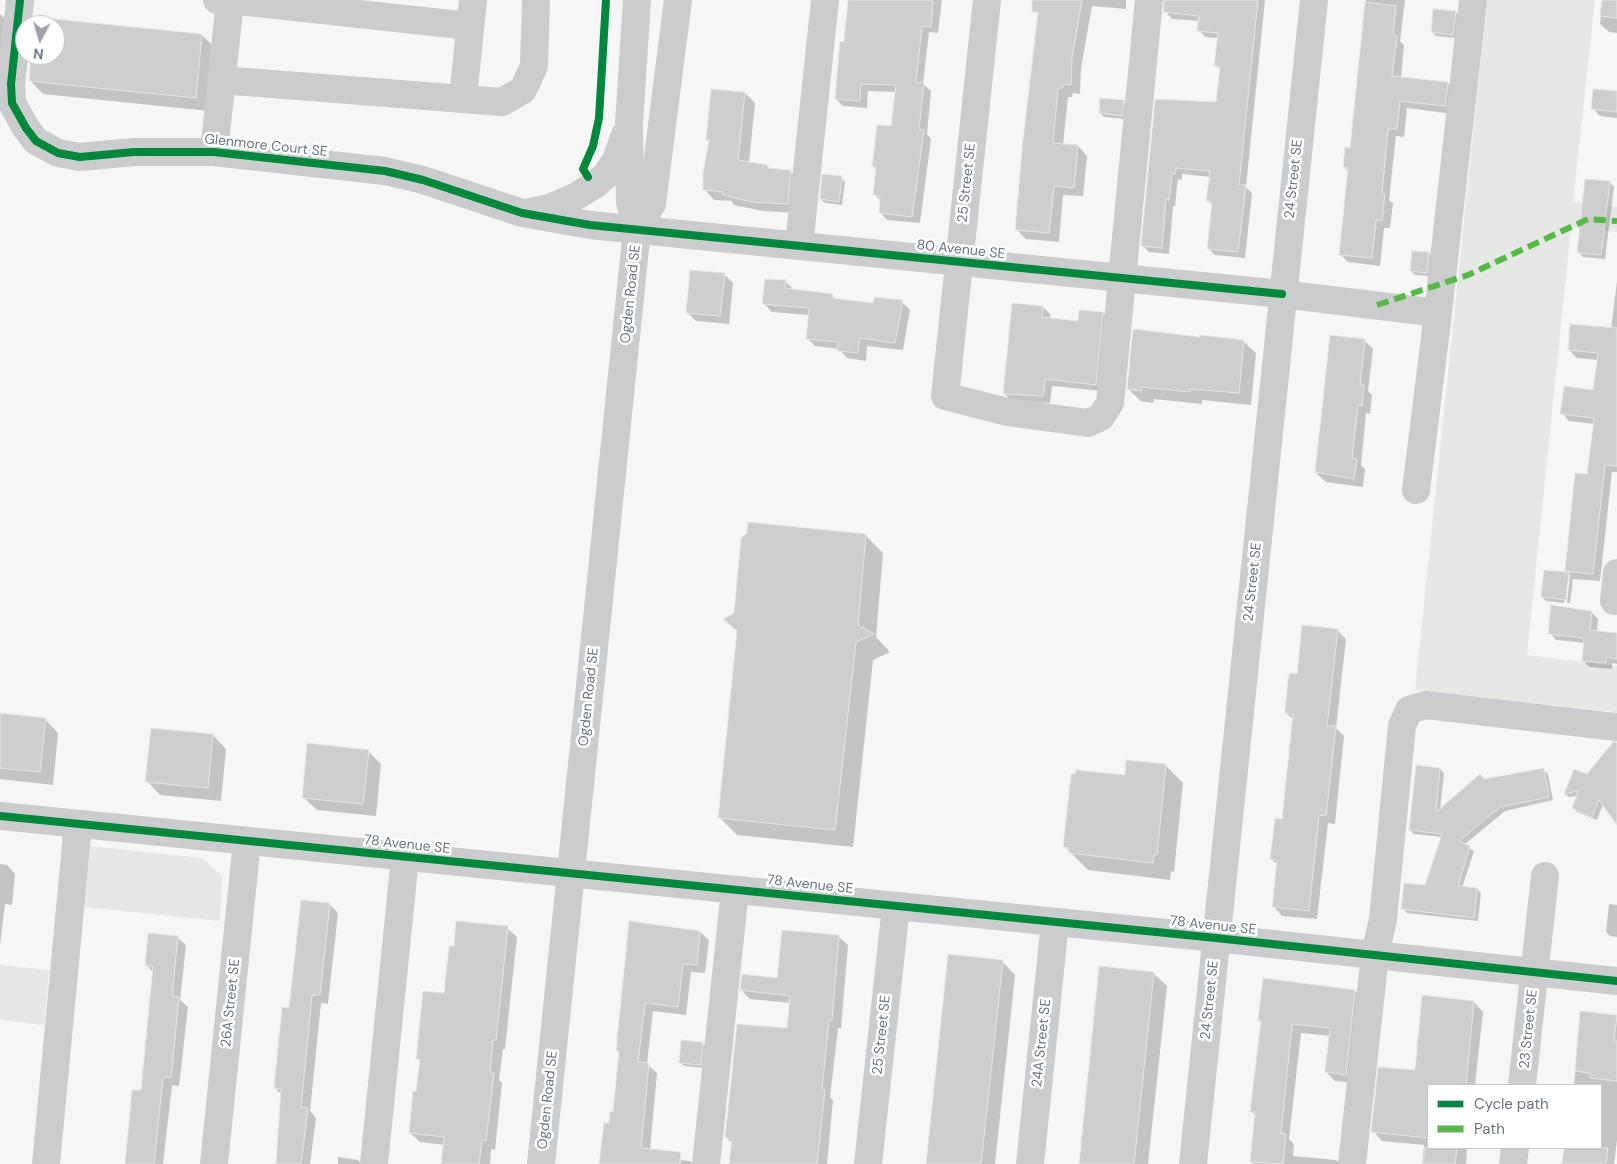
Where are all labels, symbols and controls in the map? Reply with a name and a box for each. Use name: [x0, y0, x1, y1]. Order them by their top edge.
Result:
north arrow: [15, 15, 65, 65]
text: N: [33, 44, 45, 63]
street label: Glenmore Court SE: [204, 131, 328, 161]
street label: 24 Street SE: [1281, 139, 1307, 219]
street label: 25 Street SE: [954, 142, 980, 224]
street label: 80 Avenue SE: [916, 237, 1006, 263]
street label: Ogden Road SE: [617, 244, 645, 344]
street label: 24 Street SE: [1240, 542, 1266, 622]
street label: Ogden Road SE: [575, 647, 603, 747]
street label: 78 Avenue SE: [363, 832, 451, 858]
street label: 78 Avenue SE: [766, 872, 854, 898]
street label: 78 Avenue SE: [1169, 913, 1257, 939]
street label: 26A Street SE: [218, 958, 244, 1048]
street label: 24 Street SE: [1197, 960, 1223, 1040]
street label: 23 Street SE: [1516, 989, 1542, 1069]
street label: 25 Street SE: [869, 994, 895, 1076]
street label: 24A Street SE: [1029, 998, 1055, 1088]
street label: Ogden Road SE: [534, 1050, 562, 1150]
legend: [1427, 1084, 1602, 1149]
text: Cycle path: [1474, 1094, 1549, 1114]
text: Path: [1474, 1119, 1505, 1139]

